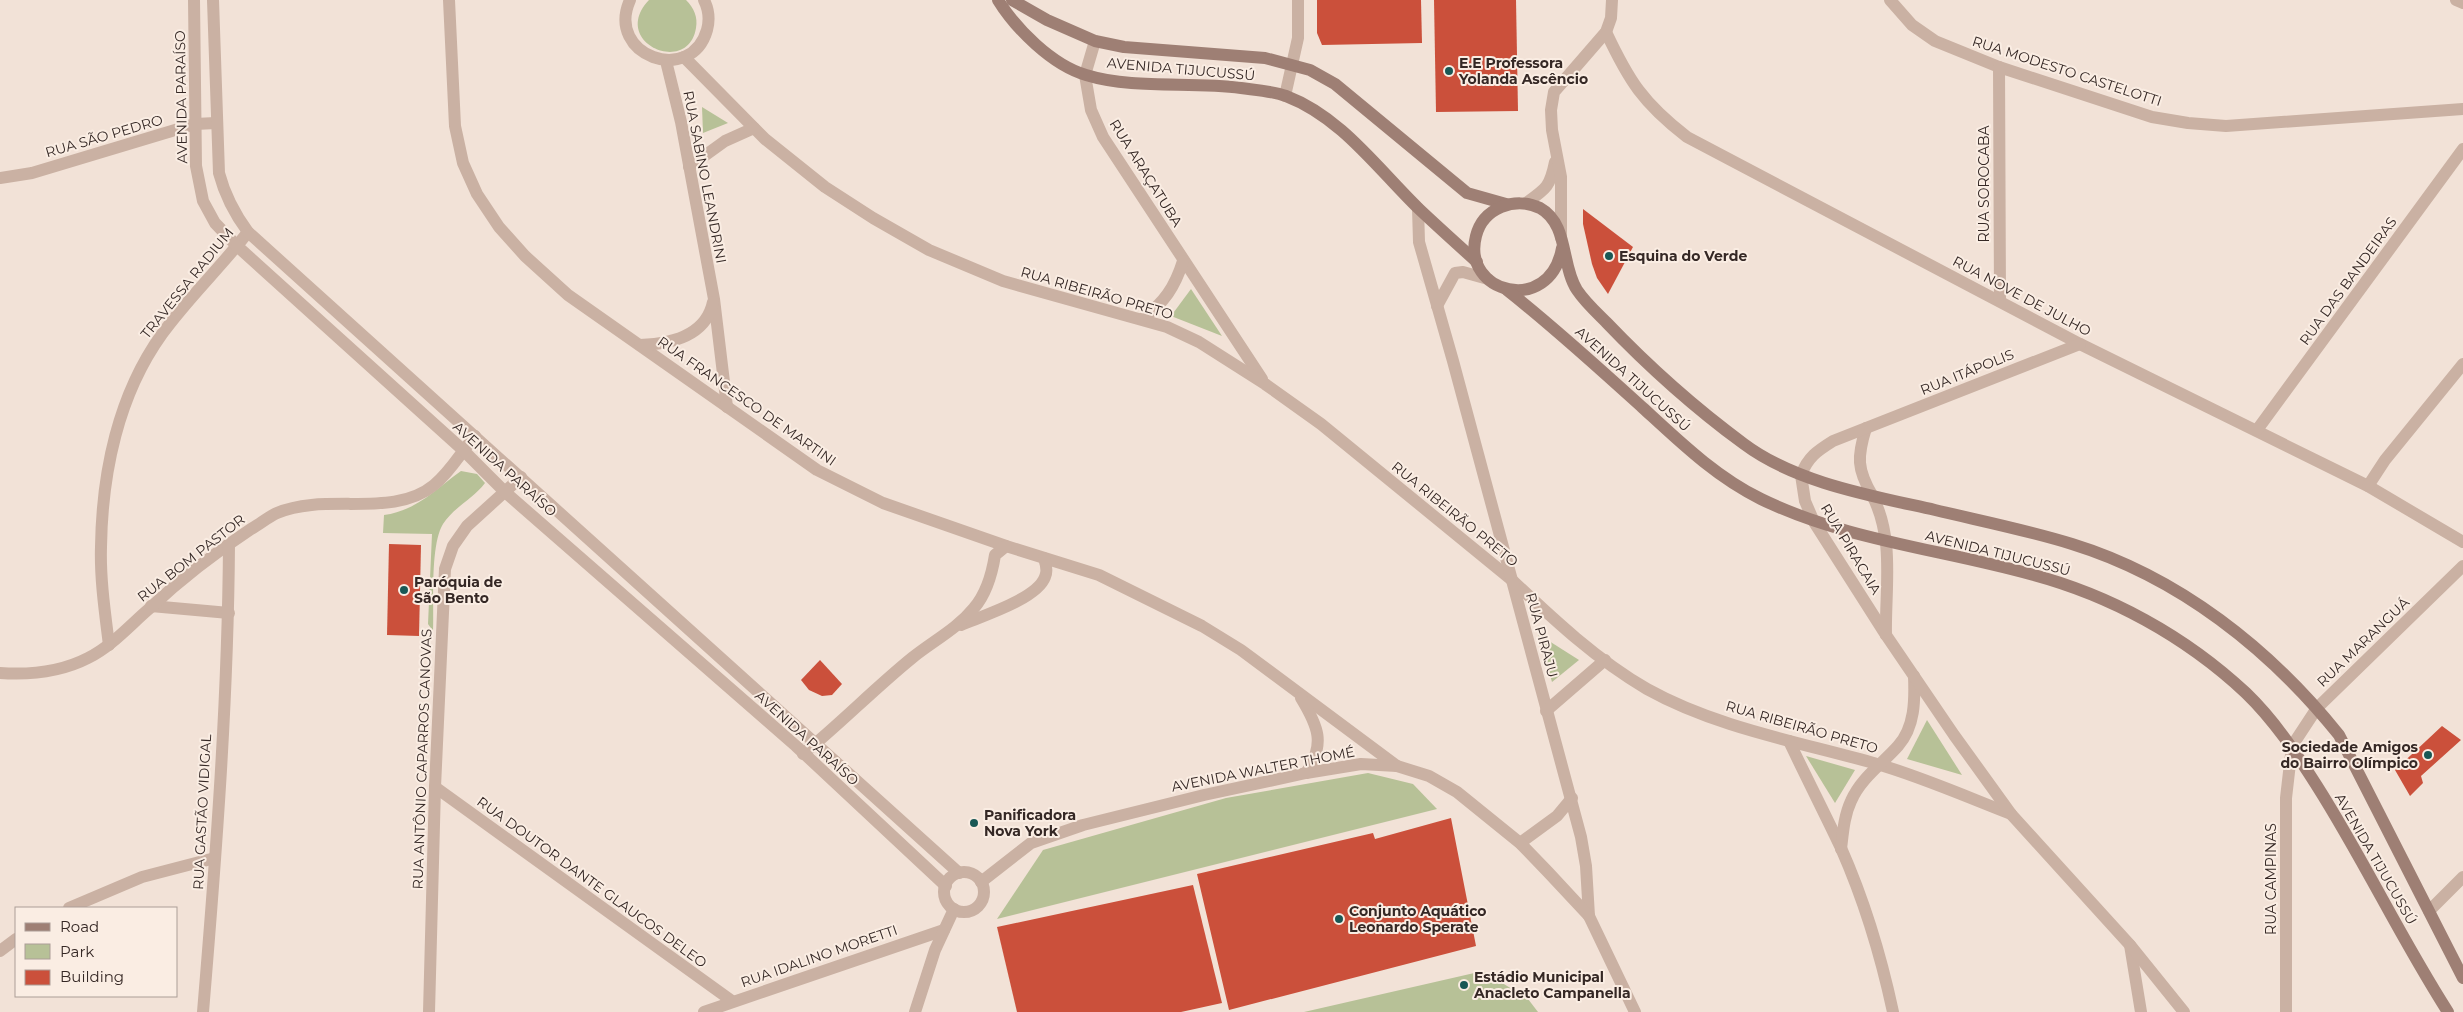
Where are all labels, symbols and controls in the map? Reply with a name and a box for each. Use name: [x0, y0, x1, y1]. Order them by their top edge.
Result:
street label: AVENIDA PARAÍSO: [171, 30, 191, 164]
street label: RUA MODESTO CASTELOTTI: [1970, 32, 2164, 110]
street label: AVENIDA TIJUCUSSÚ: [1106, 54, 1256, 84]
place label: E.E Professora Yolanda Ascêncio: [1458, 54, 1588, 88]
marker: E.E Professora Yolanda Ascêncio: [1443, 65, 1455, 77]
street label: RUA SABINO LEANDRINI: [679, 89, 731, 265]
street label: RUA SÃO PEDRO: [43, 111, 165, 161]
street label: RUA ARAÇATUBA: [1106, 116, 1187, 231]
street label: RUA SOROCABA: [1975, 124, 1993, 243]
street label: RUA DAS BANDEIRAS: [2295, 213, 2401, 349]
street label: TRAVESSA RADIUM: [137, 224, 237, 342]
place label: Esquina do Verde: [1619, 247, 1747, 265]
marker: Esquina do Verde: [1603, 250, 1615, 262]
street label: RUA NOVE DE JULHO: [1950, 252, 2095, 340]
street label: RUA RIBEIRÃO PRETO: [1019, 263, 1176, 323]
street label: AVENIDA TIJUCUSSÚ: [1572, 322, 1694, 436]
street label: RUA FRANCESCO DE MARTINI: [654, 332, 840, 470]
street label: RUA ITÁPOLIS: [1918, 345, 2016, 399]
street label: AVENIDA PARAÍSO: [449, 418, 561, 520]
street label: RUA RIBEIRÃO PRETO: [1388, 457, 1522, 571]
street label: RUA PIRACAIA: [1817, 500, 1886, 599]
street label: RUA BOM PASTOR: [134, 510, 248, 606]
street label: AVENIDA TIJUCUSSÚ: [1924, 526, 2072, 580]
place label: Paróquia de São Bento: [414, 573, 503, 607]
marker: Paróquia de São Bento: [398, 584, 410, 596]
street label: RUA PIRAJU: [1522, 590, 1562, 680]
street label: RUA MARANGUÁ: [2313, 593, 2414, 691]
street label: RUA ANTÔNIO CAPARROS CANOVAS: [408, 628, 436, 890]
street label: AVENIDA PARAÍSO: [751, 687, 863, 789]
street label: RUA RIBEIRÃO PRETO: [1724, 697, 1881, 757]
street label: RUA GASTÃO VIDIGAL: [189, 733, 215, 890]
place label: Sociedade Amigos do Bairro Olímpico: [2280, 738, 2419, 772]
street label: AVENIDA WALTER THOMÉ: [1170, 742, 1356, 796]
marker: Sociedade Amigos do Bairro Olímpico: [2422, 749, 2434, 761]
street label: AVENIDA TIJUCUSSÚ: [2331, 790, 2421, 928]
street label: RUA DOUTOR DANTE GLAUCOS DELEO: [473, 792, 711, 972]
place label: Panificadora Nova York: [984, 806, 1076, 840]
marker: Panificadora Nova York: [968, 817, 980, 829]
street label: RUA CAMPINAS: [2262, 823, 2280, 935]
place label: Conjunto Aquático Leonardo Sperate: [1349, 902, 1487, 936]
legend: [15, 907, 178, 997]
marker: Conjunto Aquático Leonardo Sperate: [1333, 913, 1345, 925]
text: Road: [60, 917, 99, 936]
street label: RUA IDALINO MORETTI: [738, 921, 900, 991]
text: Park: [60, 942, 94, 961]
text: Building: [60, 967, 124, 986]
place label: Estádio Municipal Anacleto Campanella: [1473, 968, 1631, 1002]
marker: Estádio Municipal Anacleto Campanella: [1458, 979, 1470, 991]

